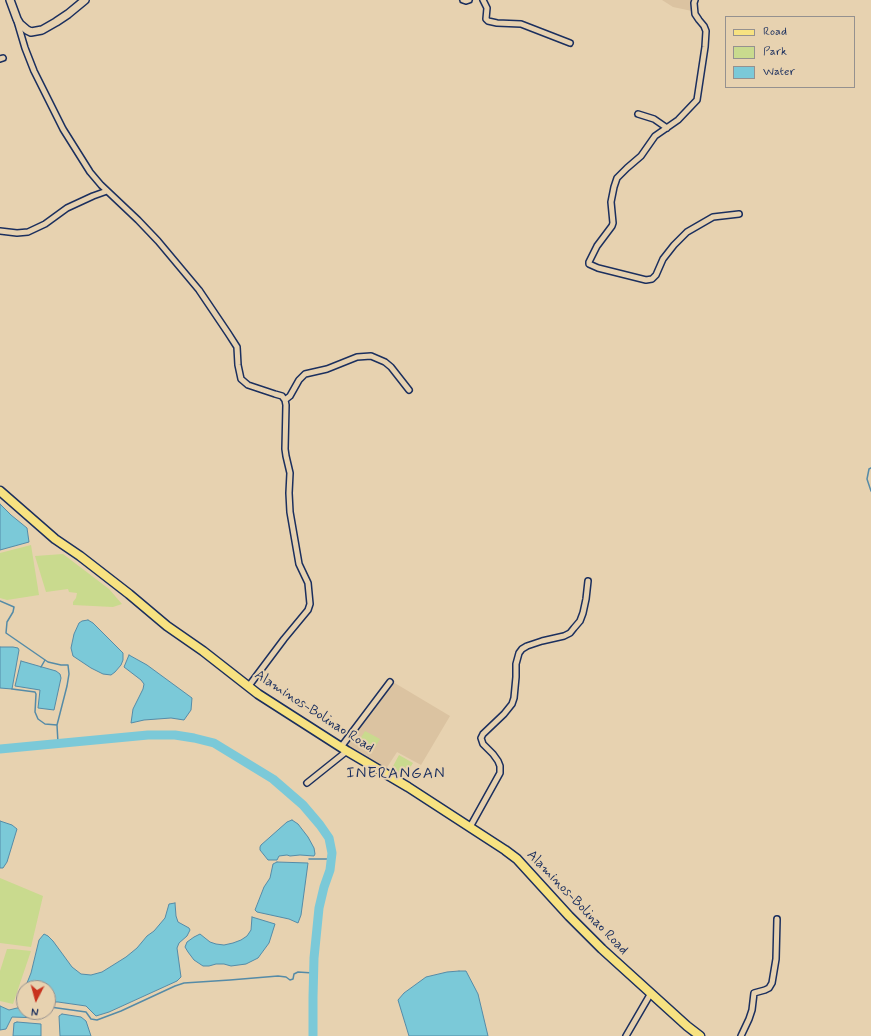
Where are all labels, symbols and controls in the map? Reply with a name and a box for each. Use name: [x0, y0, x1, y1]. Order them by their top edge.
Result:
legend: [725, 16, 855, 88]
text: Road: [763, 24, 787, 40]
text: Park: [763, 44, 787, 60]
text: Water: [763, 64, 795, 80]
street label: Alaminos-Bolinao Road: [251, 667, 377, 757]
district label: INERANGAN: [345, 765, 447, 785]
street label: Alaminos-Bolinao Road: [523, 847, 631, 959]
north arrow: [16, 980, 56, 1020]
text: N: [30, 1004, 39, 1018]

